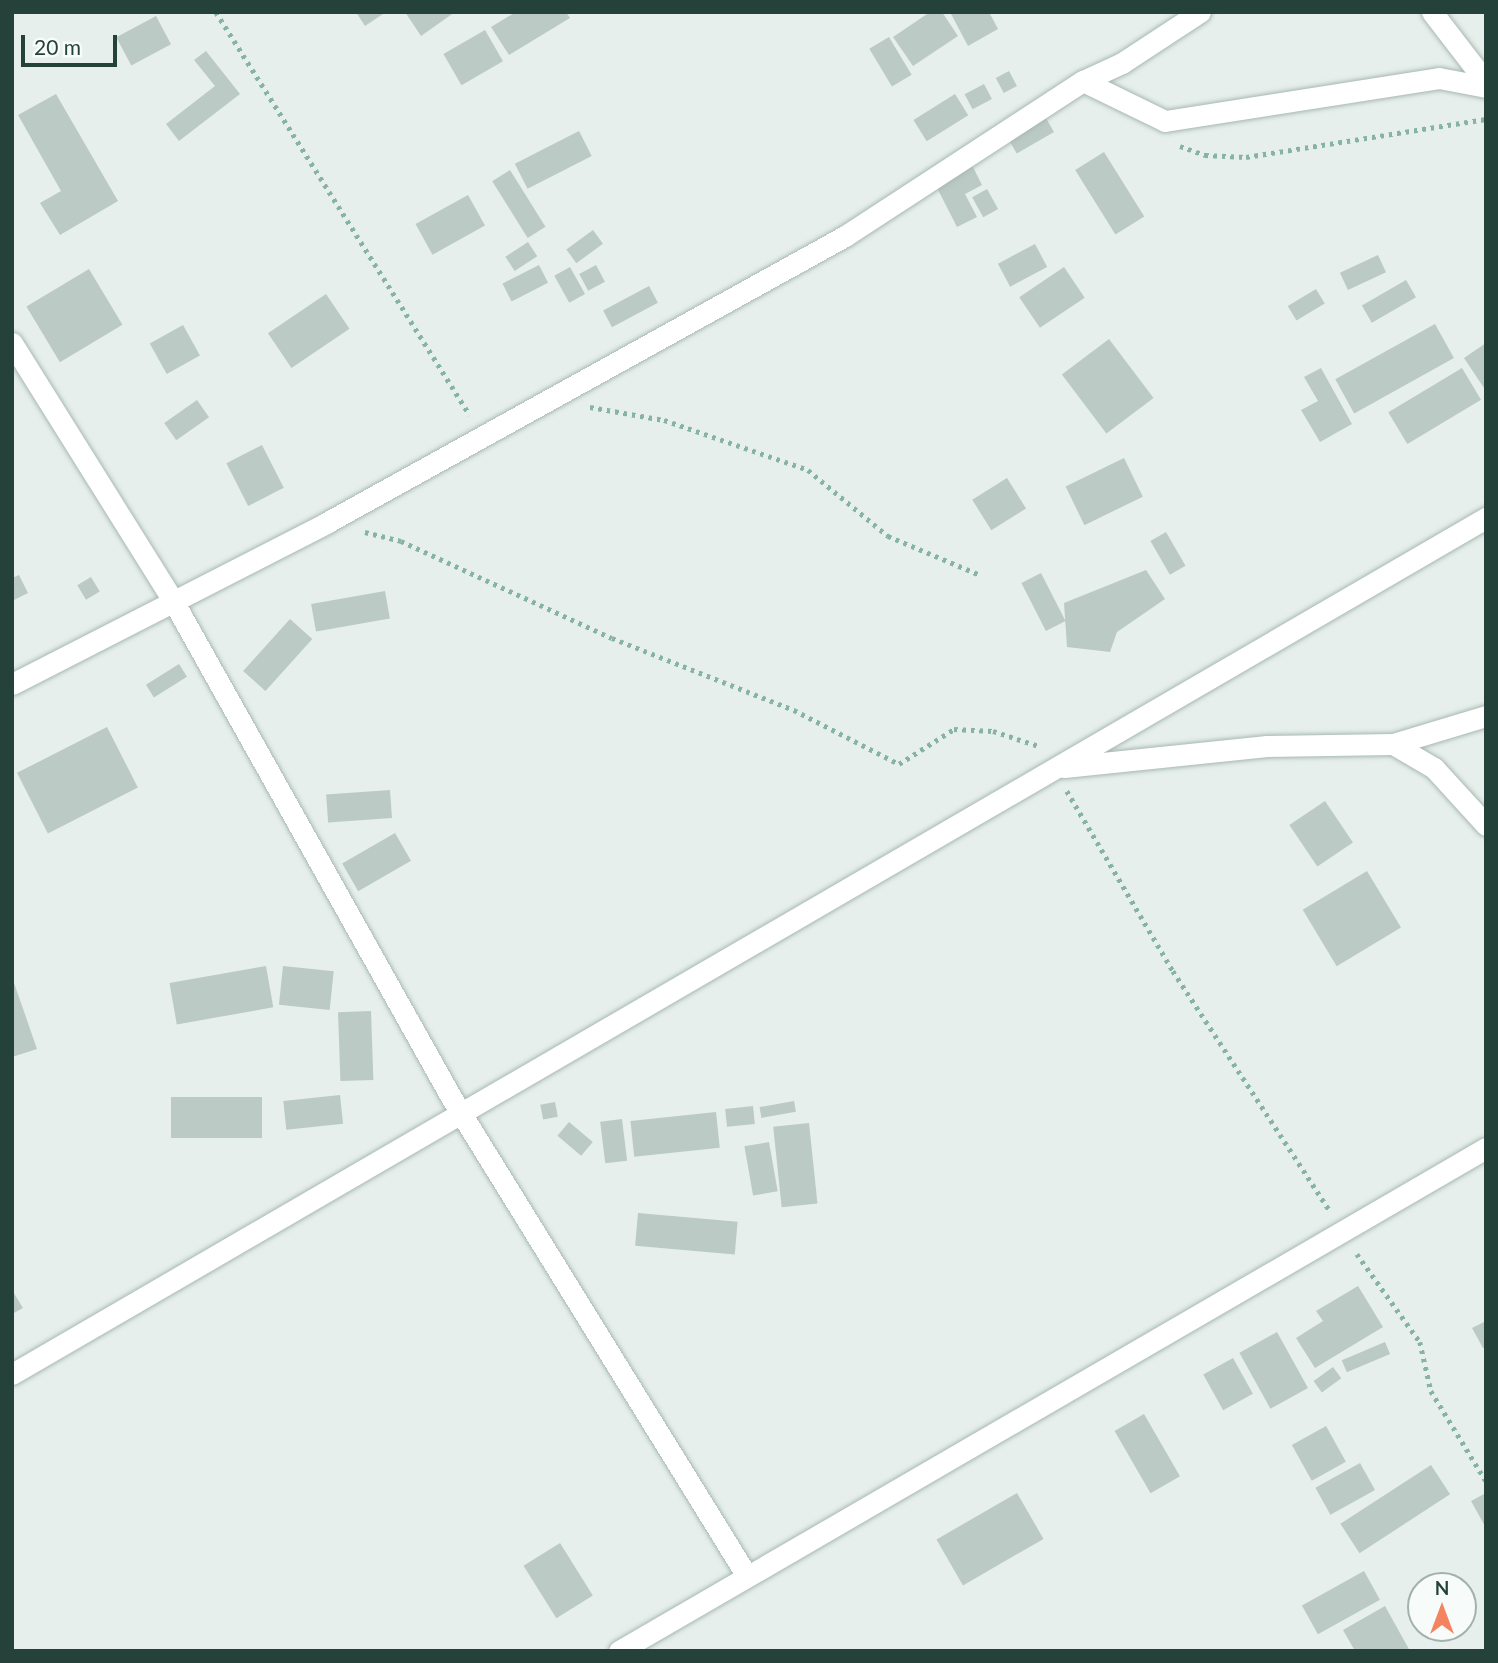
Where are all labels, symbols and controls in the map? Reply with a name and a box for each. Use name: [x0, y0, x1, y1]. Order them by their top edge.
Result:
scale bar: [24, 21, 121, 65]
text: 20 m: [34, 34, 81, 59]
north arrow: [1407, 1572, 1477, 1642]
text: N: [1435, 1576, 1449, 1599]

